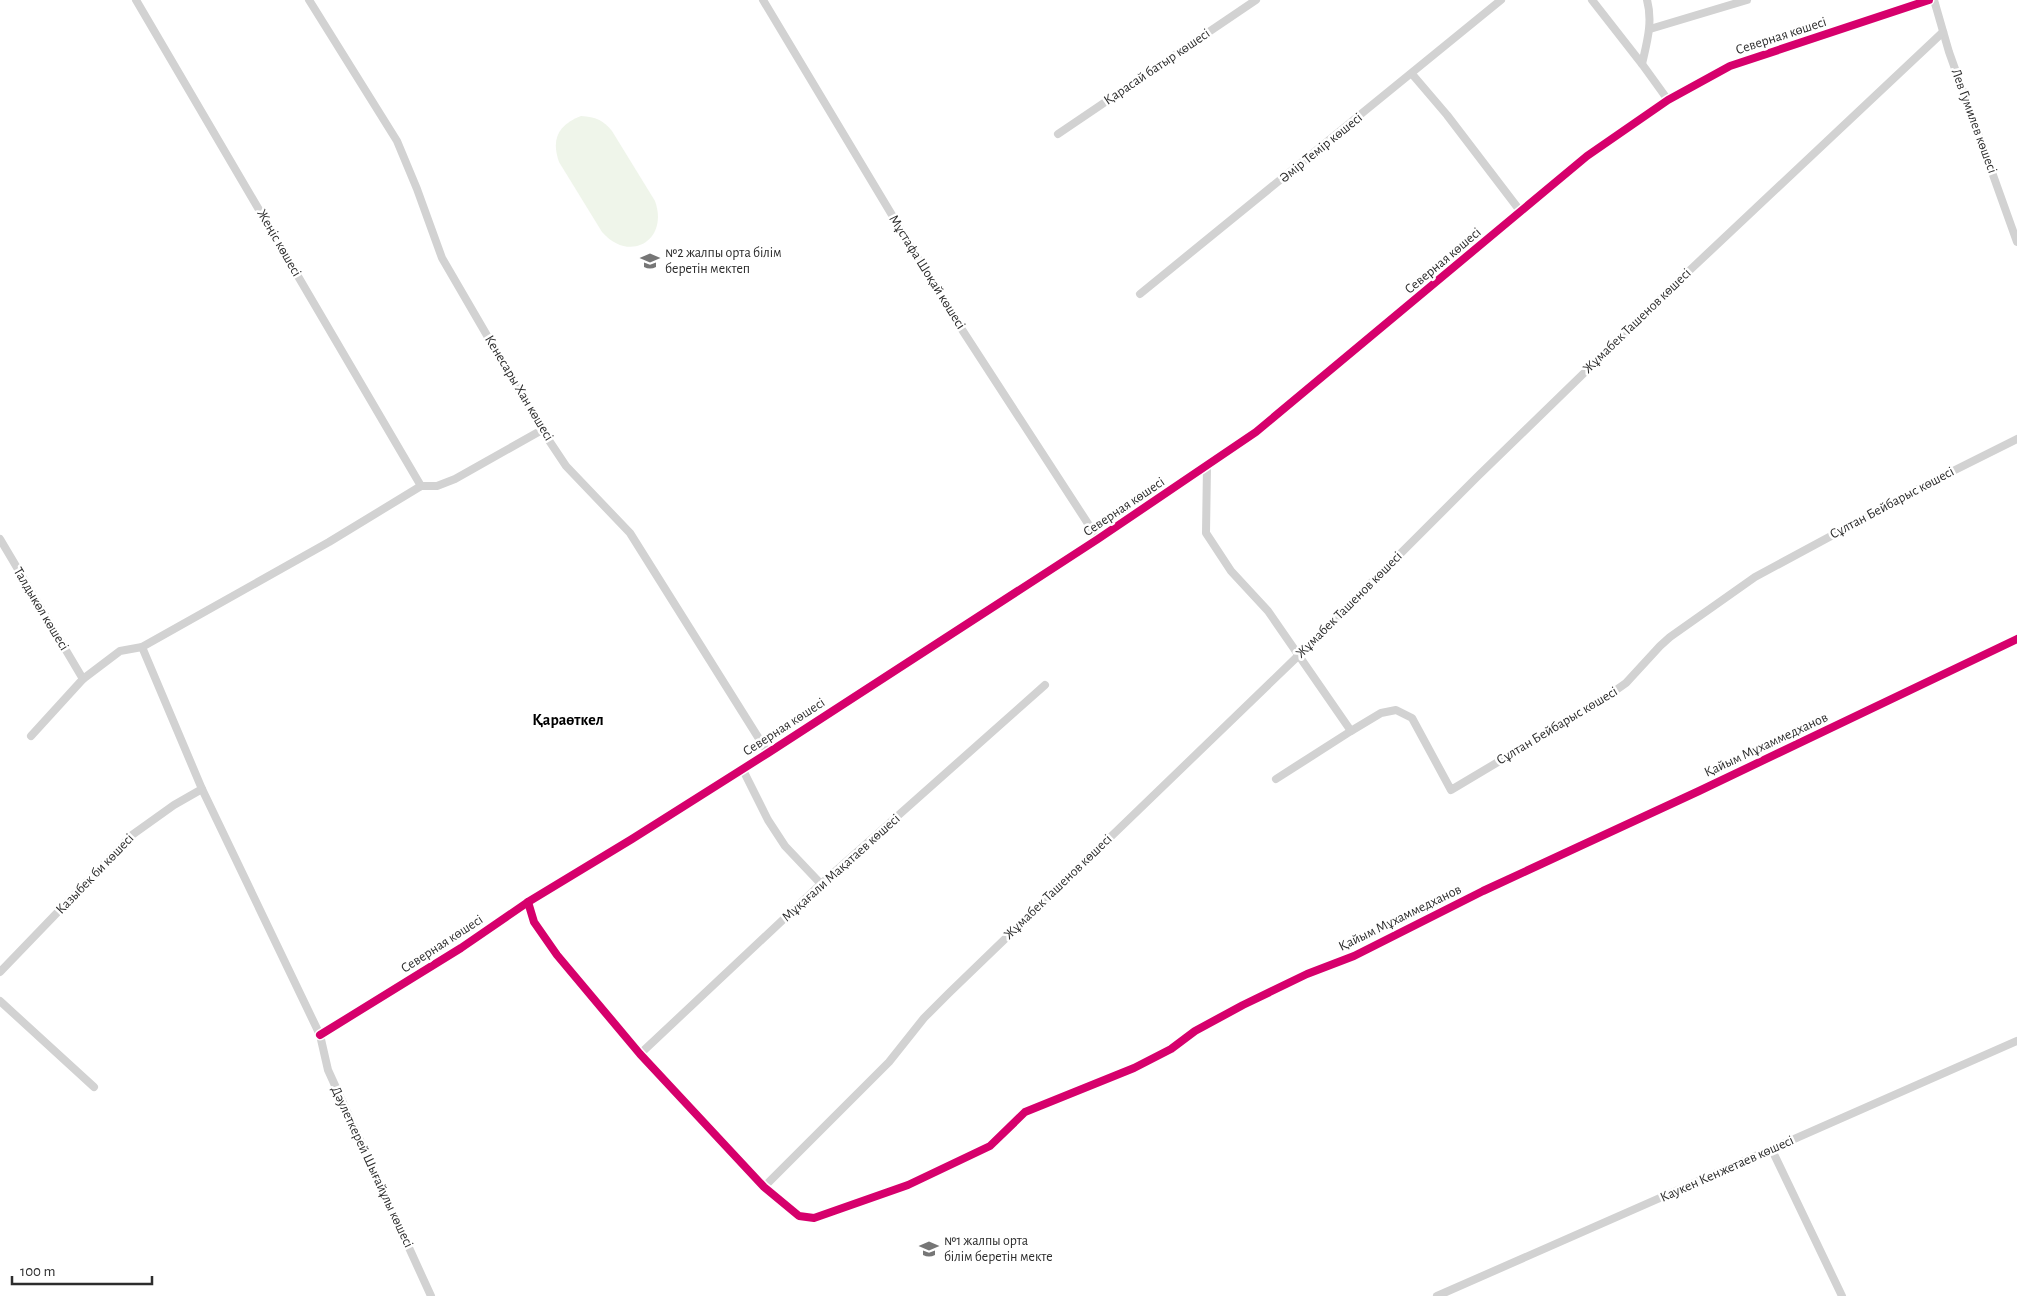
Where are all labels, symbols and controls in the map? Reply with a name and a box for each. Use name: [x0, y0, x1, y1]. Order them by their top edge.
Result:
street label: Северная көшесі: [1734, 15, 1828, 57]
street label: Қарасай батыр көшесі: [1101, 26, 1213, 108]
street label: Лев Гумилев көшесі: [1949, 67, 1999, 175]
street label: Әмір Темір көшесі: [1277, 111, 1365, 185]
street label: Жеңіс көшесі: [254, 207, 304, 279]
street label: Мұстафа Шоқай көшесі: [886, 212, 968, 332]
street label: Северная көшесі: [1402, 225, 1484, 297]
place label: №2 жалпы орта білім беретін мектеп: [665, 246, 782, 276]
school or university icon: №2 жалпы орта білім беретін мектеп: [639, 250, 661, 272]
street label: Жұмабек Ташенов көшесі: [1580, 266, 1694, 376]
street label: Кенесары Хан көшесі: [482, 333, 556, 443]
street label: Сұлтан Бейбарыс көшесі: [1828, 464, 1956, 542]
street label: Северная көшесі: [1081, 475, 1167, 539]
street label: Жұмабек Ташенов көшесі: [1293, 549, 1405, 661]
street label: Талдыкөл көшесі: [11, 565, 71, 653]
street label: Сұлтан Бейбарыс көшесі: [1494, 684, 1620, 768]
street label: Северная көшесі: [740, 695, 828, 759]
street label: Қайым Мұхаммедханов: [1702, 710, 1830, 780]
district label: Қараөткел: [532, 712, 604, 728]
street label: Мұқағали Мақатаев көшесі: [779, 811, 903, 925]
street label: Казыбек би көшесі: [53, 831, 137, 917]
street label: Жұмабек Ташенов көшесі: [1001, 832, 1115, 942]
street label: Қайым Мұхаммедханов: [1336, 882, 1464, 954]
street label: Северная көшесі: [398, 912, 486, 976]
street label: Дәулеткерей Шығайұлы көшесі: [328, 1084, 416, 1250]
street label: Каукен Кенжетаев көшесі: [1658, 1133, 1796, 1205]
place label: №1 жалпы орта білім беретін мекте: [944, 1234, 1053, 1264]
school or university icon: №1 жалпы орта білім беретін мекте: [918, 1238, 940, 1260]
scale bar: [12, 1254, 152, 1286]
text: 100 m: [20, 1264, 55, 1279]

